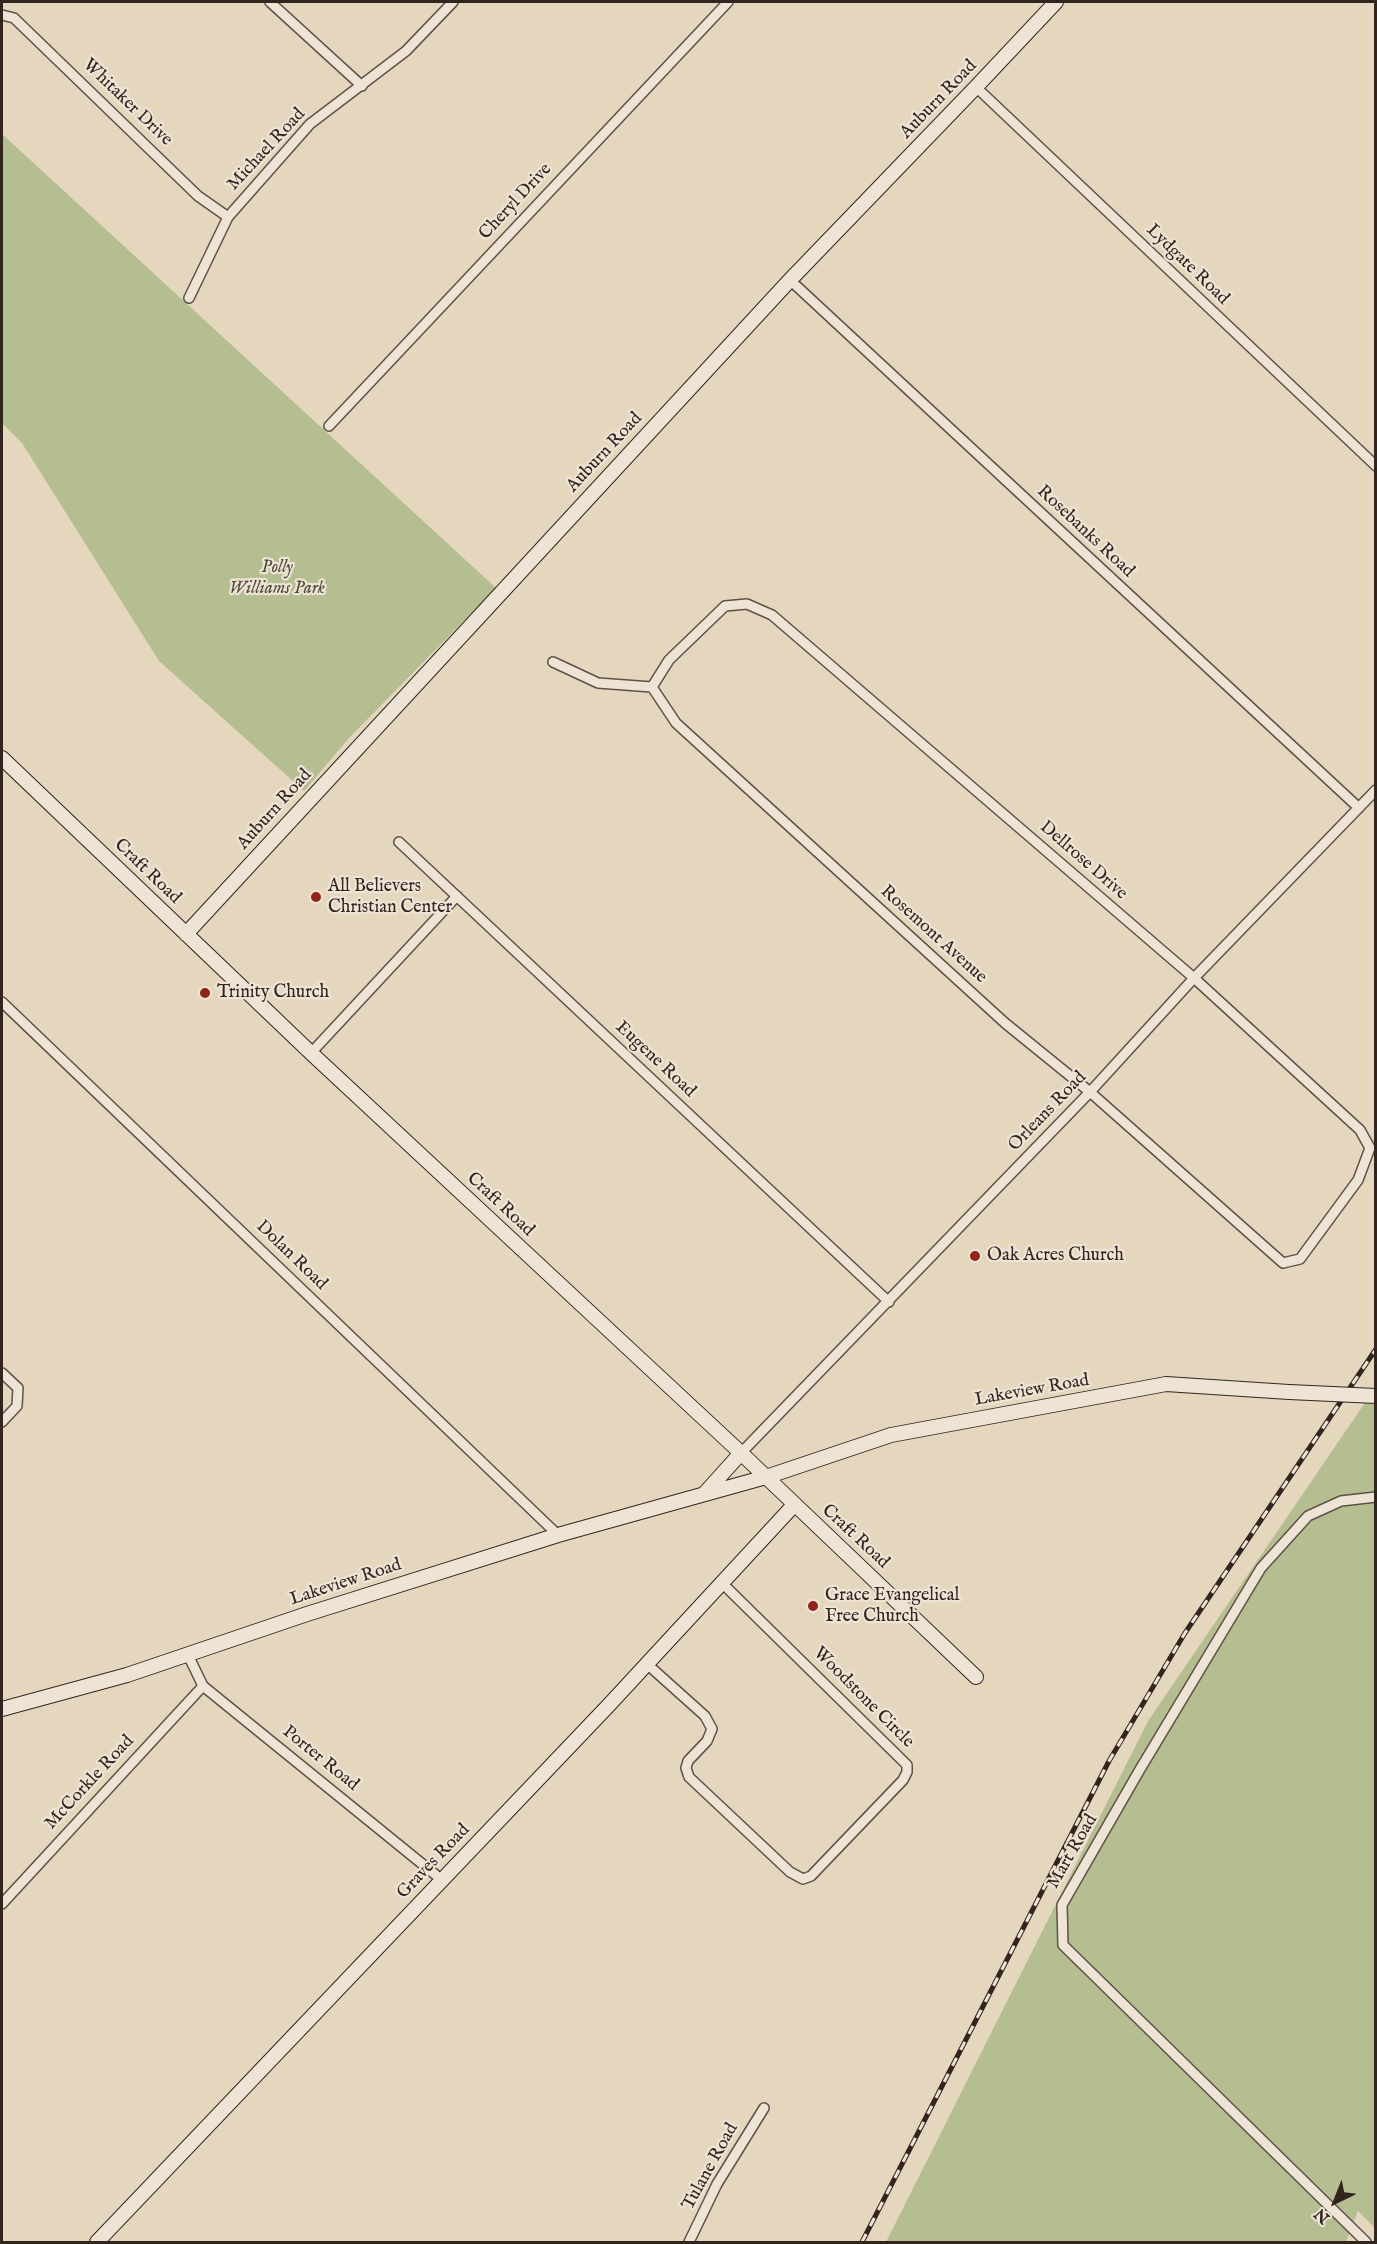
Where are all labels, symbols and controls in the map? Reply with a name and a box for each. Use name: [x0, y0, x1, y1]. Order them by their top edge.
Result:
street label: Whitaker Drive: [78, 55, 176, 151]
street label: Auburn Road: [896, 56, 982, 144]
street label: Michael Road: [223, 104, 311, 196]
street label: Cheryl Drive: [475, 159, 557, 245]
street label: Lydgate Road: [1141, 220, 1233, 310]
street label: Auburn Road: [563, 409, 647, 497]
street label: Rosebanks Road: [1032, 481, 1138, 583]
park label: Polly Williams Park: [229, 557, 325, 600]
street label: Auburn Road: [233, 765, 317, 855]
street label: Dellrose Drive: [1035, 817, 1131, 905]
street label: Craft Road: [109, 835, 185, 909]
place label: All Believers Christian Center: [328, 876, 452, 918]
street label: Rosemont Avenue: [875, 881, 991, 989]
marker: All Believers Christian Center: [309, 890, 323, 904]
place label: Trinity Church: [217, 982, 329, 1004]
marker: Trinity Church: [198, 986, 212, 1000]
street label: Eugene Road: [610, 1017, 700, 1103]
street label: Orleans Road: [1004, 1067, 1092, 1157]
street label: Craft Road: [462, 1168, 538, 1242]
street label: Dolan Road: [251, 1217, 331, 1295]
place label: Oak Acres Church: [987, 1245, 1124, 1267]
marker: Oak Acres Church: [968, 1249, 982, 1263]
street label: Lakeview Road: [973, 1370, 1091, 1412]
street label: Craft Road: [817, 1500, 893, 1574]
street label: Lakeview Road: [288, 1555, 404, 1611]
place label: Grace Evangelical Free Church: [825, 1585, 959, 1628]
marker: Grace Evangelical Free Church: [806, 1599, 820, 1613]
street label: Woodstone Circle: [808, 1643, 918, 1753]
street label: Porter Road: [277, 1722, 363, 1796]
street label: McCorkle Road: [41, 1731, 139, 1835]
street label: Mart Road: [1043, 1811, 1103, 1893]
street label: Graves Road: [393, 1820, 475, 1904]
street label: Tulane Road: [678, 2120, 744, 2214]
north arrow: [1305, 2172, 1365, 2232]
text: N: [1311, 2203, 1335, 2227]

